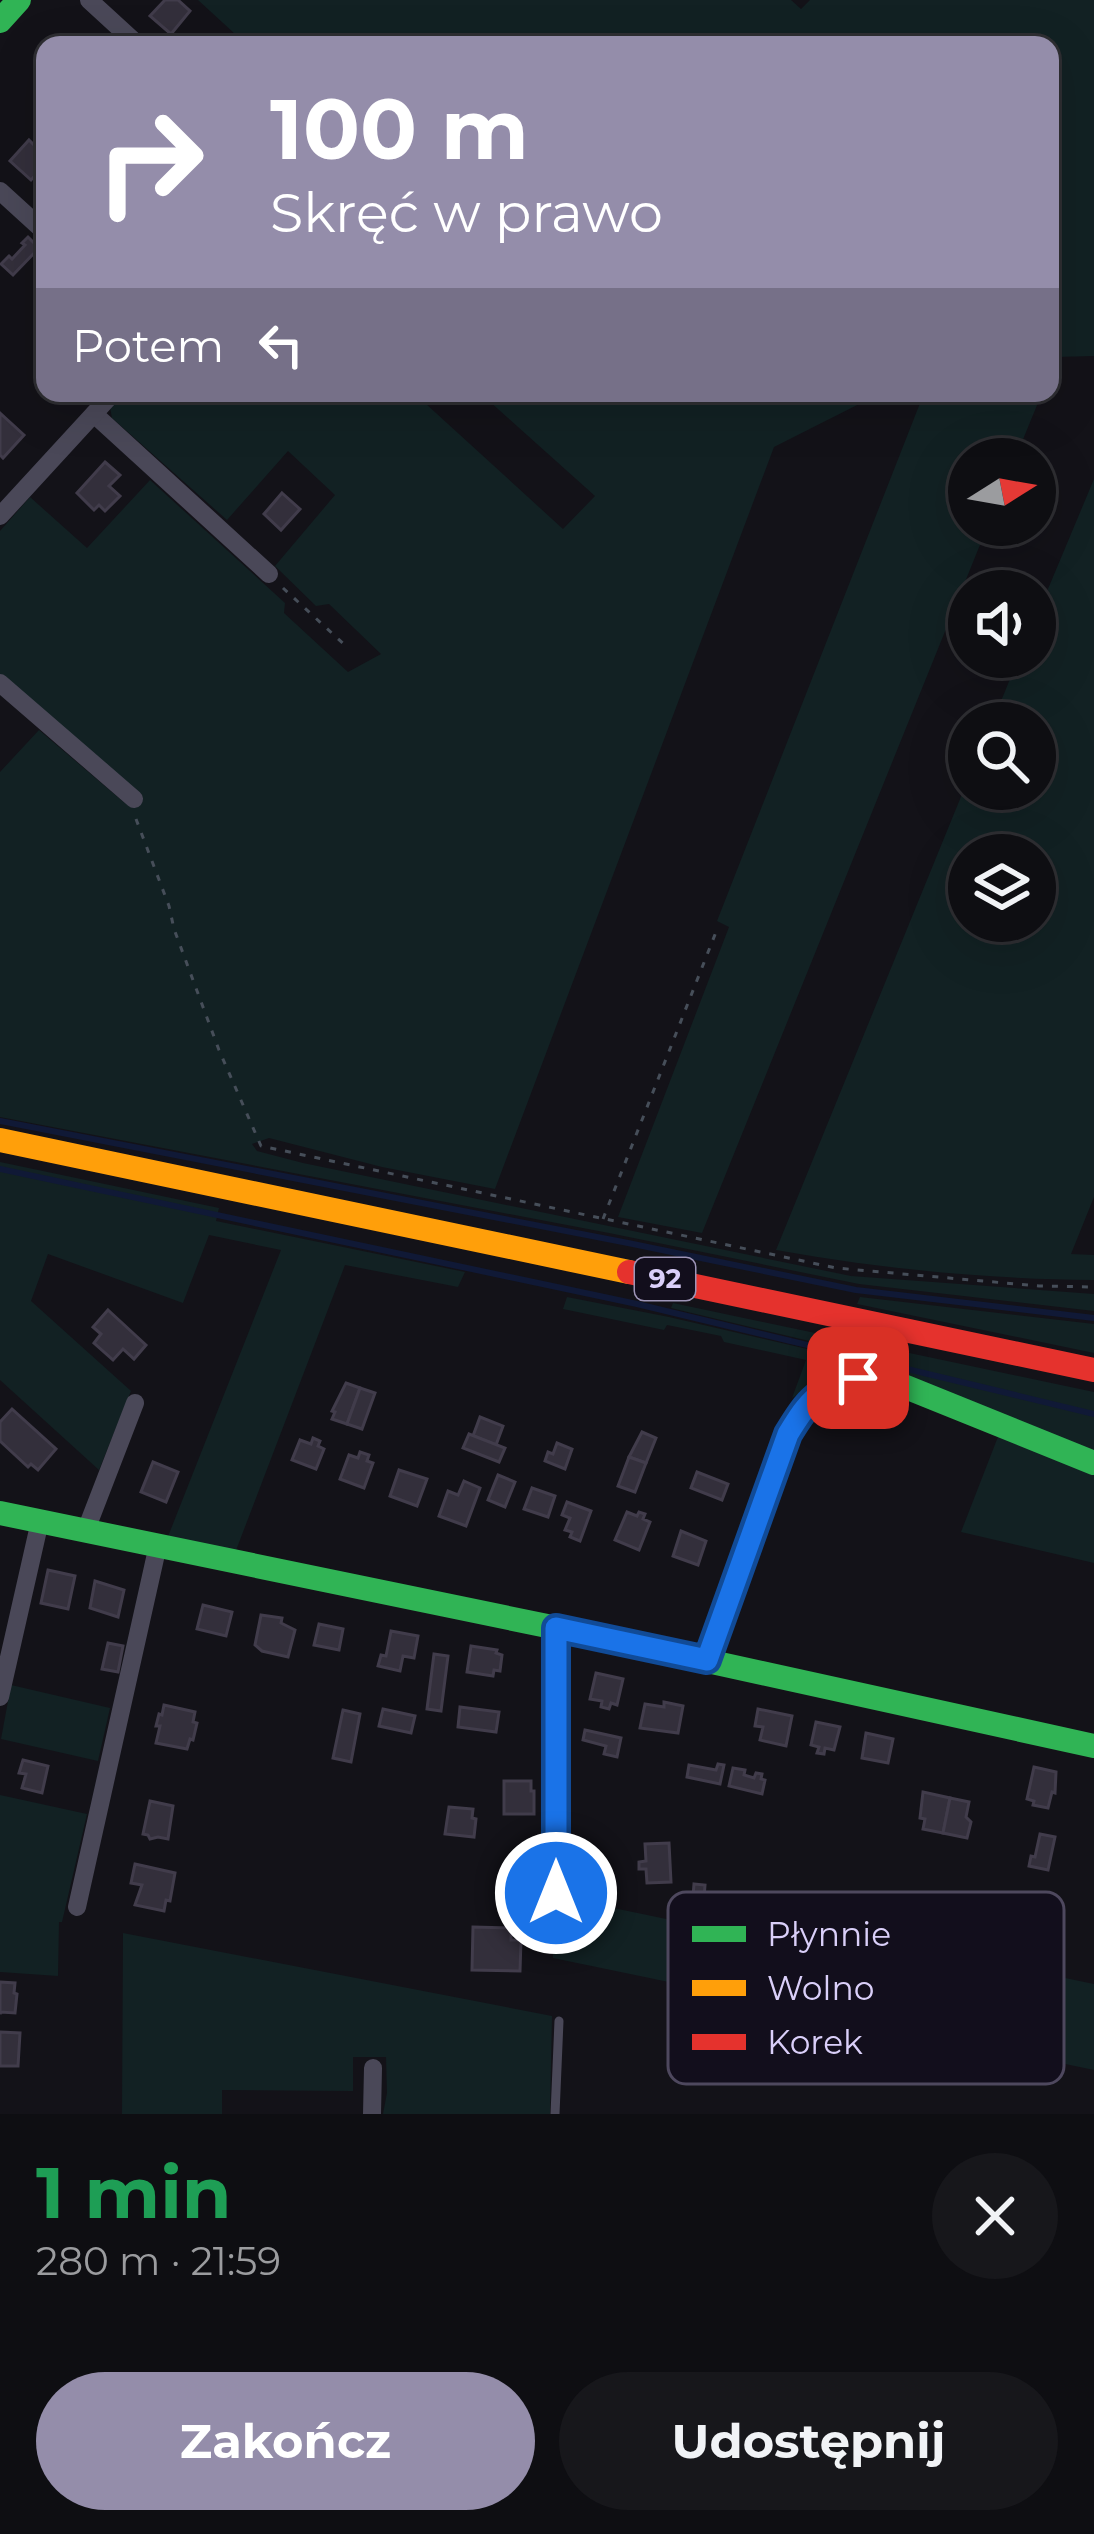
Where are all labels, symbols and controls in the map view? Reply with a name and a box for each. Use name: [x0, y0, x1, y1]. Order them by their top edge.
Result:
text: 100 m: [270, 78, 529, 180]
icon: right: [72, 84, 228, 240]
text: Skręć w prawo: [270, 180, 663, 246]
icon: left: [248, 312, 314, 378]
text: Potem: [72, 318, 224, 373]
north arrow: [948, 438, 1056, 546]
map controls: [948, 438, 1056, 942]
button: sound: [948, 570, 1056, 678]
button: search: [948, 702, 1056, 810]
button: layers: [948, 834, 1056, 942]
road number: 92: [635, 1258, 695, 1300]
pin: [807, 1327, 909, 1429]
icon: arrive: [825, 1345, 891, 1411]
position arrow: [493, 1830, 619, 1956]
legend: [668, 1892, 1064, 2084]
text: Płynnie: [767, 1914, 891, 1954]
text: Wolno: [767, 1968, 874, 2008]
text: Korek: [767, 2022, 863, 2062]
text: 1 min: [36, 2148, 232, 2236]
button: close: [932, 2153, 1058, 2279]
text: 280 m · 21:59: [36, 2237, 281, 2285]
button: Zakończ: [36, 2372, 535, 2510]
button: Udostępnij: [559, 2372, 1058, 2510]

